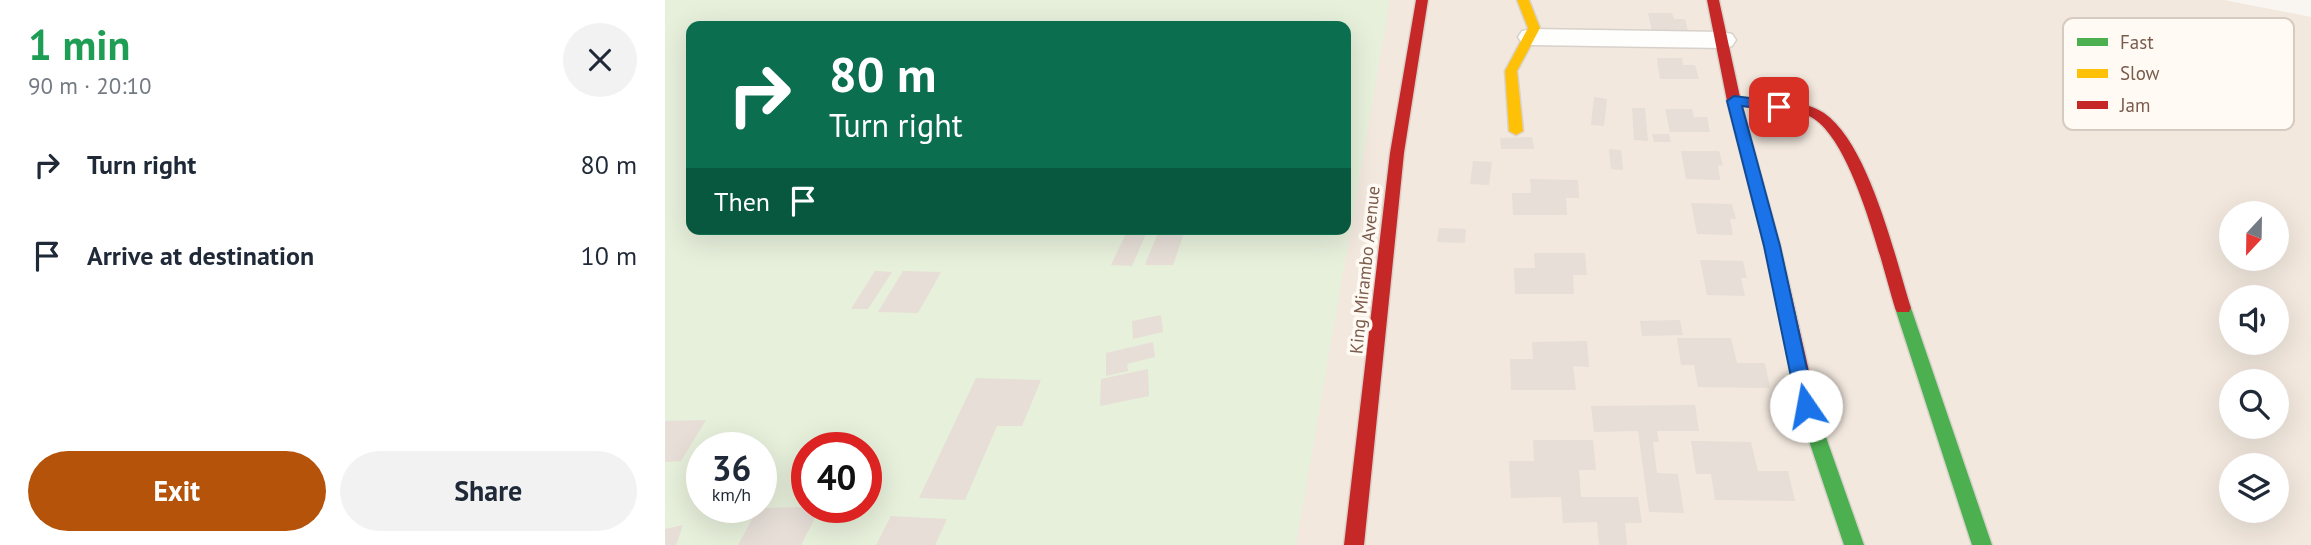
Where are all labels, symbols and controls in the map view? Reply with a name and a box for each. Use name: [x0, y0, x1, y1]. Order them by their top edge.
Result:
text: 1 min: [28, 17, 130, 72]
legend: [2063, 18, 2294, 130]
button: close: [563, 23, 637, 97]
text: Fast: [2120, 30, 2154, 54]
text: 80 m: [829, 42, 936, 106]
icon: right: [714, 49, 805, 140]
text: Slow: [2120, 61, 2160, 85]
text: 90 m · 20:10: [28, 71, 152, 100]
pin: [1749, 77, 1809, 137]
icon: arrive: [1760, 88, 1798, 126]
text: Jam: [2119, 93, 2150, 117]
text: Turn right: [829, 104, 963, 146]
icon: right: [28, 146, 66, 184]
text: Turn right: [87, 148, 196, 181]
text: 80 m: [581, 148, 637, 181]
icon: arrive: [784, 182, 822, 220]
text: Then: [714, 185, 770, 218]
street label: King Mirambo Avenue: [1344, 185, 1385, 355]
north arrow: [2219, 201, 2289, 271]
map controls: [2219, 201, 2289, 523]
icon: arrive: [28, 237, 66, 275]
text: Arrive at destination: [87, 239, 314, 272]
text: 10 m: [581, 239, 637, 272]
button: sound: [2219, 285, 2289, 355]
position arrow: [1769, 369, 1843, 443]
button: search: [2219, 369, 2289, 439]
speed limit sign: 40: [791, 432, 882, 523]
text: 36: [712, 445, 751, 491]
button: Exit: [28, 451, 326, 531]
button: Share: [340, 451, 637, 531]
button: layers: [2219, 453, 2289, 523]
text: km/h: [712, 483, 751, 506]

